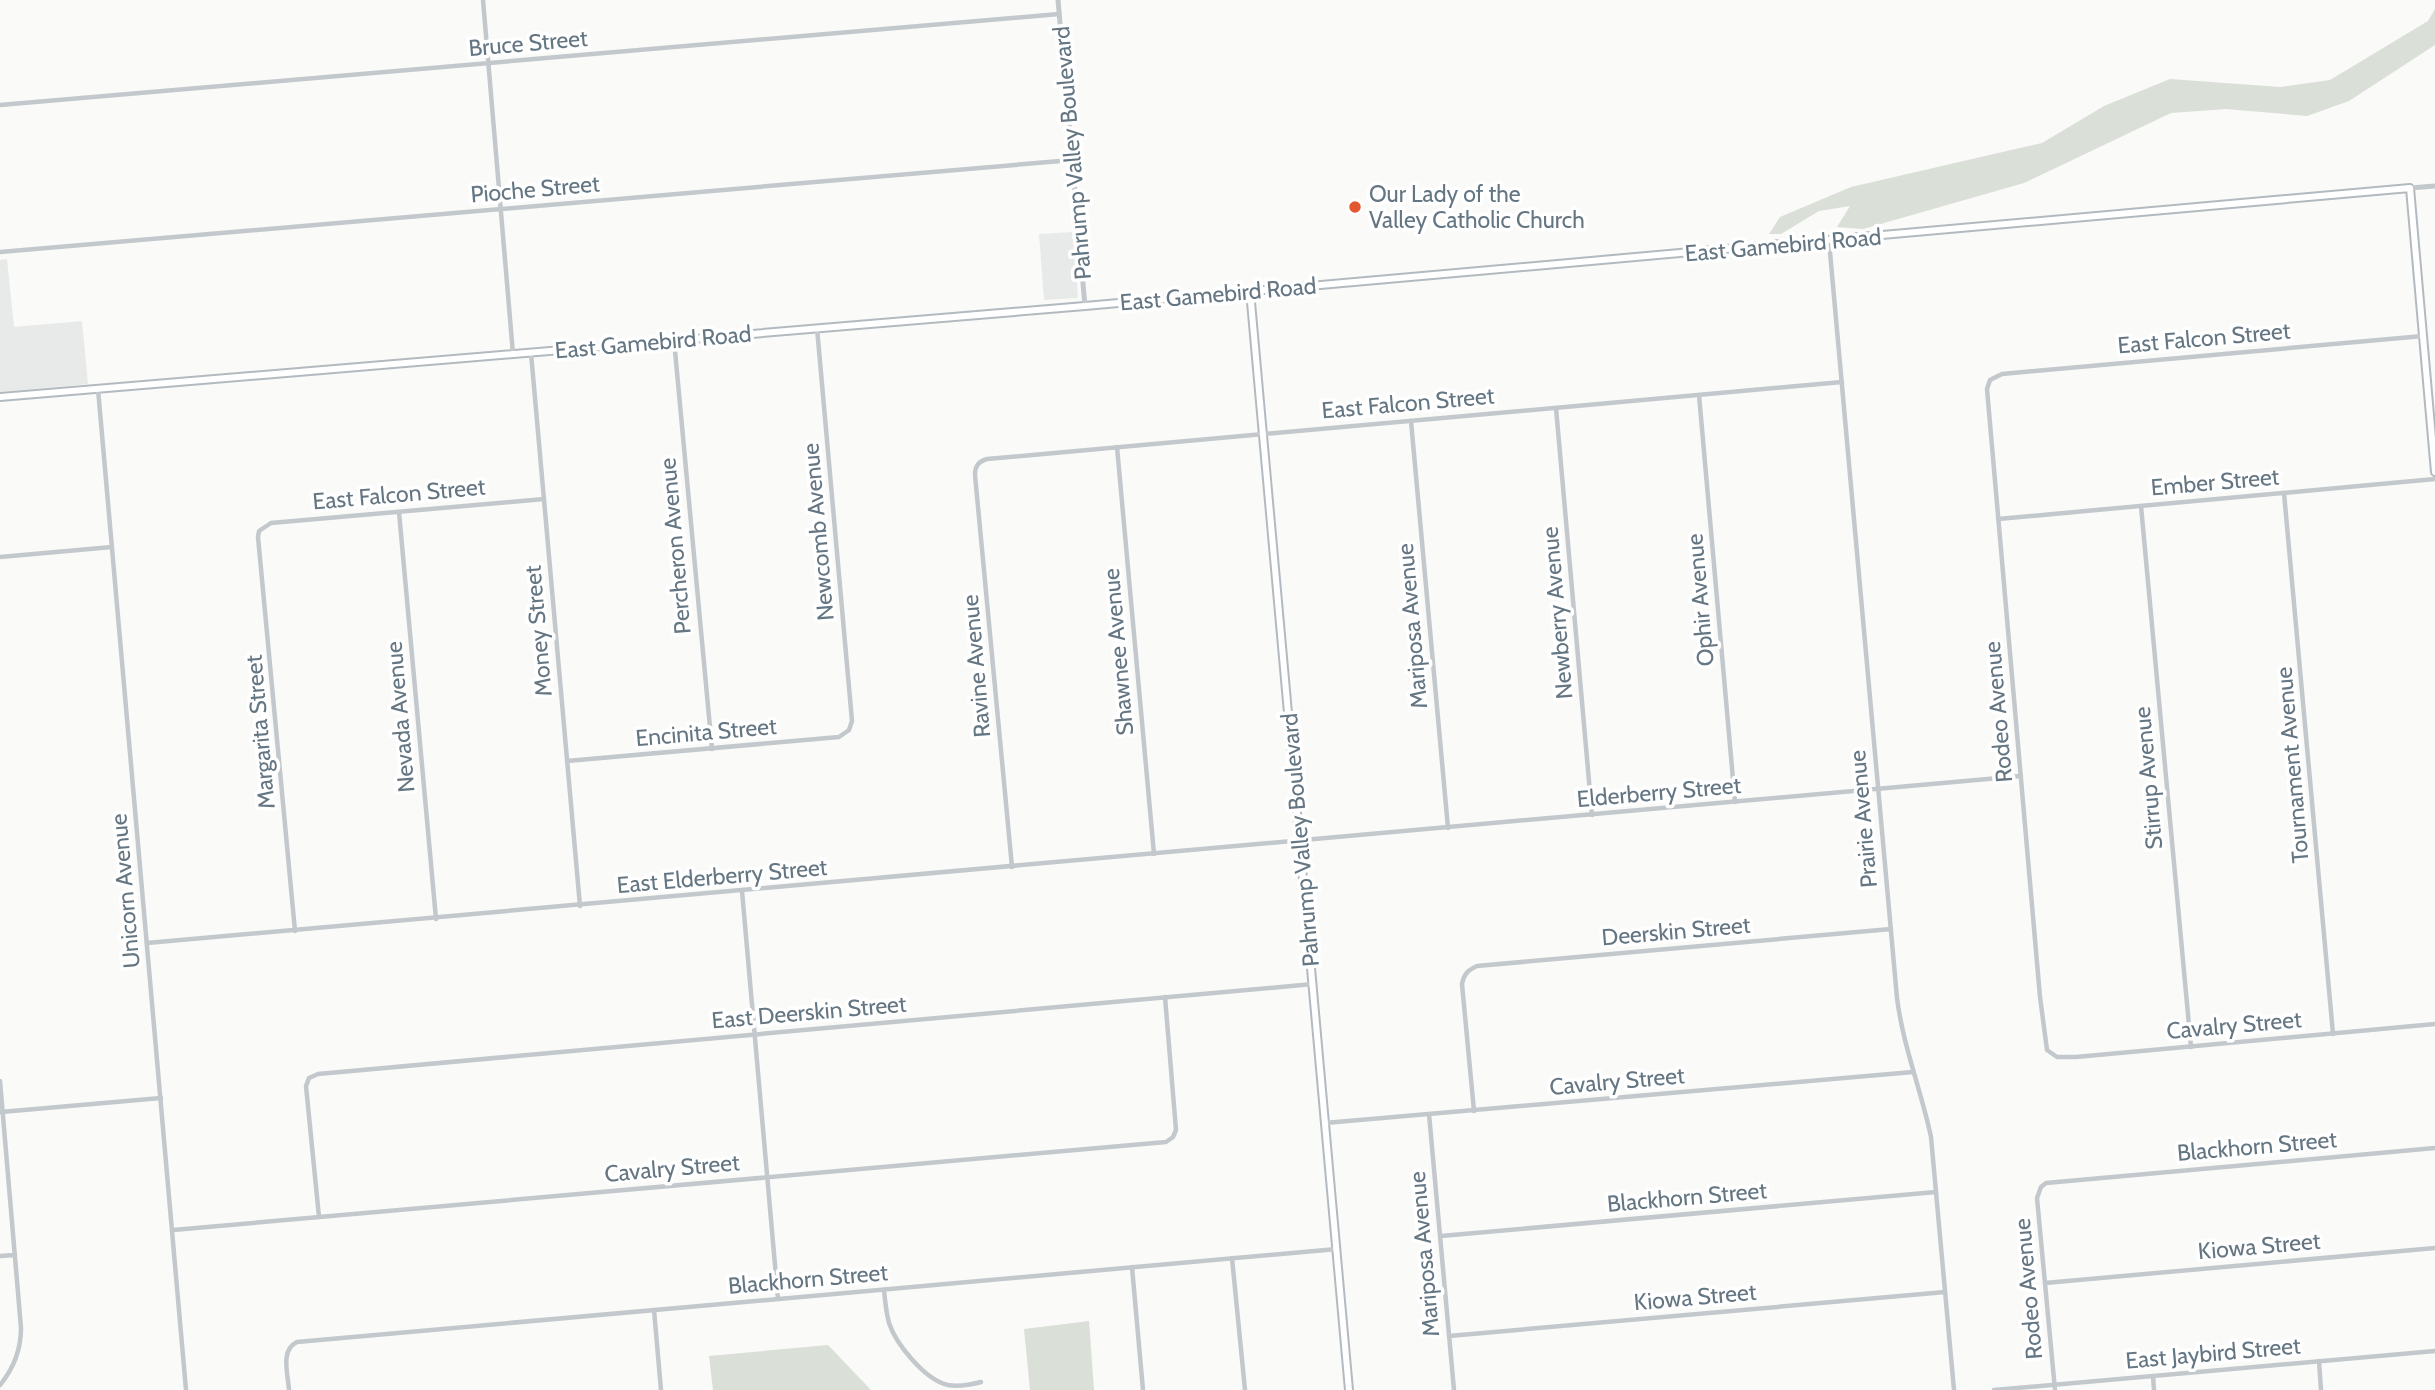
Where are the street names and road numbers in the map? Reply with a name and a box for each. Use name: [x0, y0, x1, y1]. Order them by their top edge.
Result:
street label: Bruce Street: [467, 24, 589, 62]
street label: Pahrump Valley Boulevard: [1047, 25, 1097, 281]
street label: Pioche Street: [469, 169, 601, 209]
street label: East Gamebird Road: [1684, 222, 1882, 268]
street label: East Gamebird Road: [1119, 271, 1317, 317]
street label: East Falcon Street: [2116, 316, 2292, 360]
street label: East Gamebird Road: [554, 319, 752, 365]
street label: East Falcon Street: [1320, 381, 1496, 425]
street label: Newcomb Avenue: [796, 442, 840, 622]
street label: Percheron Avenue: [653, 456, 697, 635]
street label: Ember Street: [2150, 462, 2281, 502]
street label: East Falcon Street: [311, 472, 487, 516]
street label: Newberry Avenue: [1535, 525, 1578, 700]
street label: Ophir Avenue: [1680, 532, 1720, 668]
street label: Mariposa Avenue: [1391, 542, 1433, 710]
street label: Money Street: [518, 564, 558, 698]
street label: Shawnee Avenue: [1097, 567, 1139, 737]
street label: Ravine Avenue: [956, 593, 996, 739]
street label: Nevada Avenue: [379, 640, 421, 794]
street label: Rodeo Avenue: [1978, 640, 2018, 784]
street label: Margarita Street: [239, 654, 281, 810]
street label: Tournament Avenue: [2269, 666, 2315, 864]
street label: Stirrup Avenue: [2128, 705, 2168, 851]
street label: Encinita Street: [634, 712, 778, 752]
street label: Pahrump Valley Boulevard: [1275, 712, 1325, 968]
street label: Prairie Avenue: [1843, 749, 1883, 889]
street label: Elderberry Street: [1576, 771, 1743, 813]
street label: Unicorn Avenue: [104, 812, 146, 970]
street label: East Elderberry Street: [616, 853, 829, 899]
street label: Deerskin Street: [1600, 911, 1752, 951]
street label: East Deerskin Street: [710, 990, 908, 1034]
street label: Cavalry Street: [2165, 1005, 2303, 1045]
street label: Cavalry Street: [1548, 1061, 1686, 1101]
street label: Blackhorn Street: [2176, 1125, 2338, 1167]
street label: Cavalry Street: [603, 1148, 741, 1188]
street label: Mariposa Avenue: [1403, 1170, 1445, 1338]
street label: Blackhorn Street: [1606, 1176, 1768, 1218]
street label: Rodeo Avenue: [2008, 1217, 2048, 1361]
street label: Kiowa Street: [2197, 1227, 2322, 1265]
street label: Blackhorn Street: [727, 1258, 889, 1300]
street label: Kiowa Street: [1633, 1278, 1758, 1316]
street label: East Jaybird Street: [2124, 1331, 2302, 1375]

